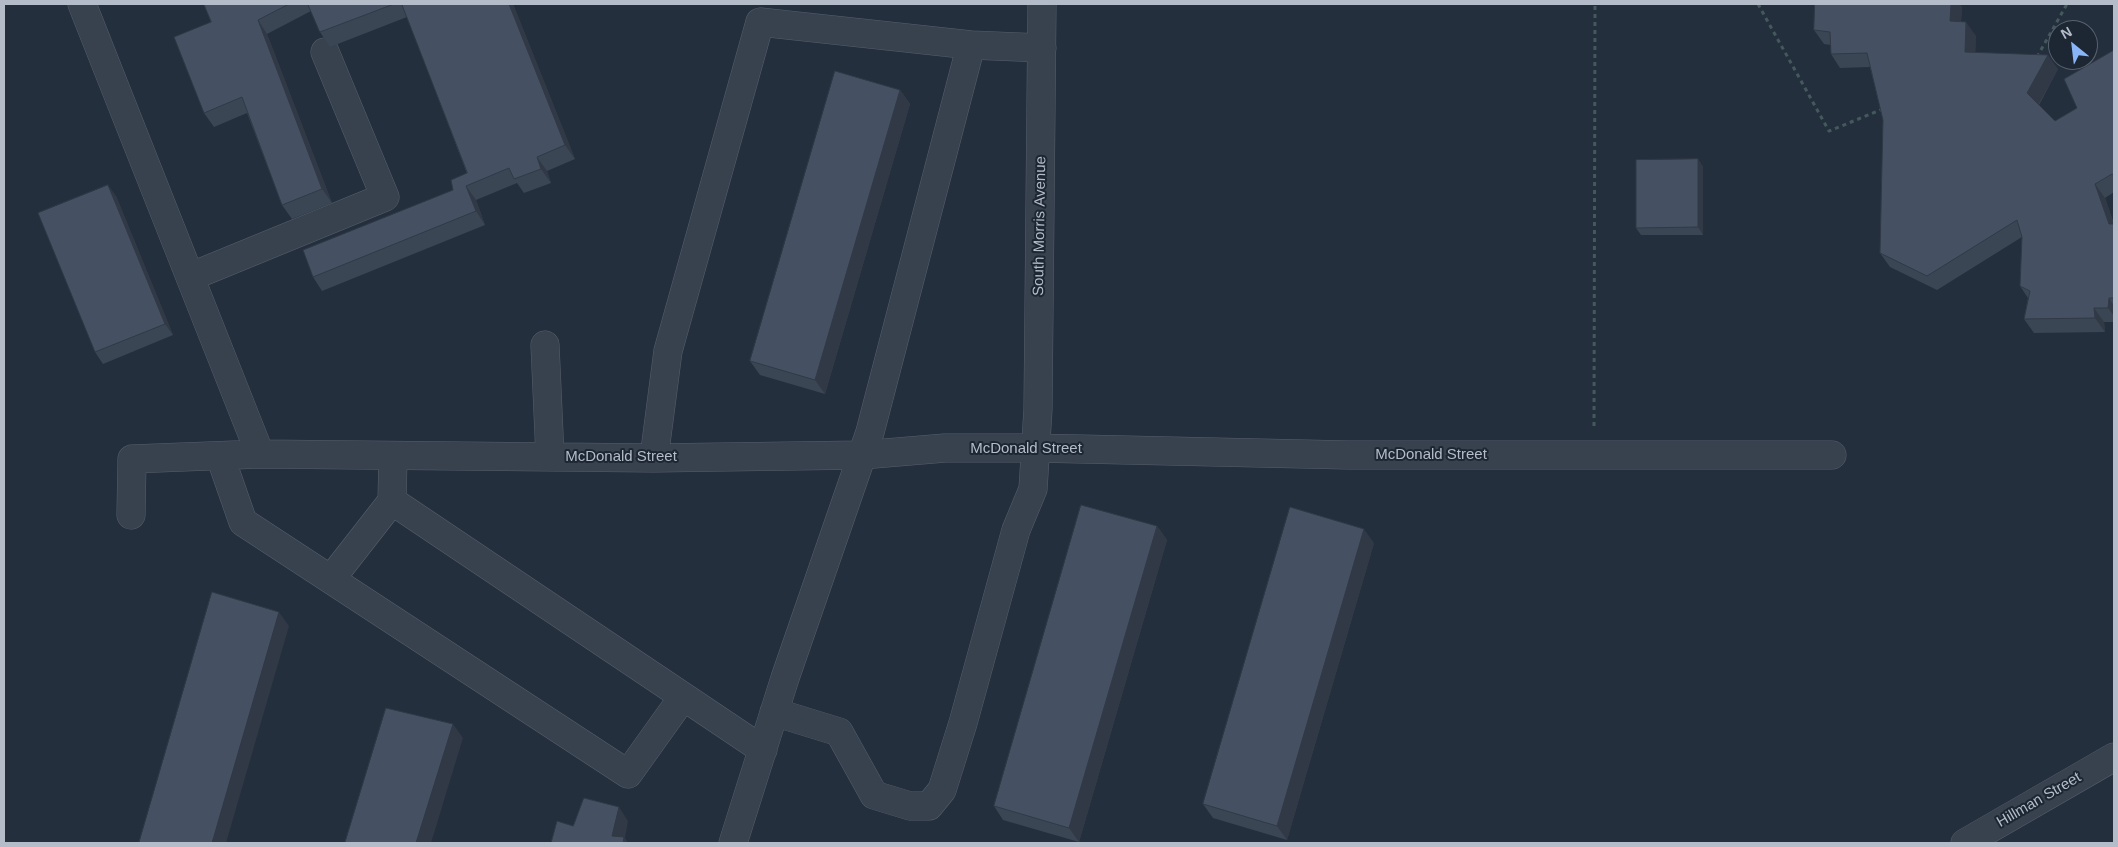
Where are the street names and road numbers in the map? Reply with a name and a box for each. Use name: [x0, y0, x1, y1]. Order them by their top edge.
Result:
street label: South Morris Avenue: [1030, 156, 1050, 296]
street label: McDonald Street: [970, 440, 1082, 458]
street label: McDonald Street: [1375, 446, 1487, 464]
street label: McDonald Street: [565, 448, 677, 466]
street label: Hillman Street: [1994, 769, 2084, 831]

